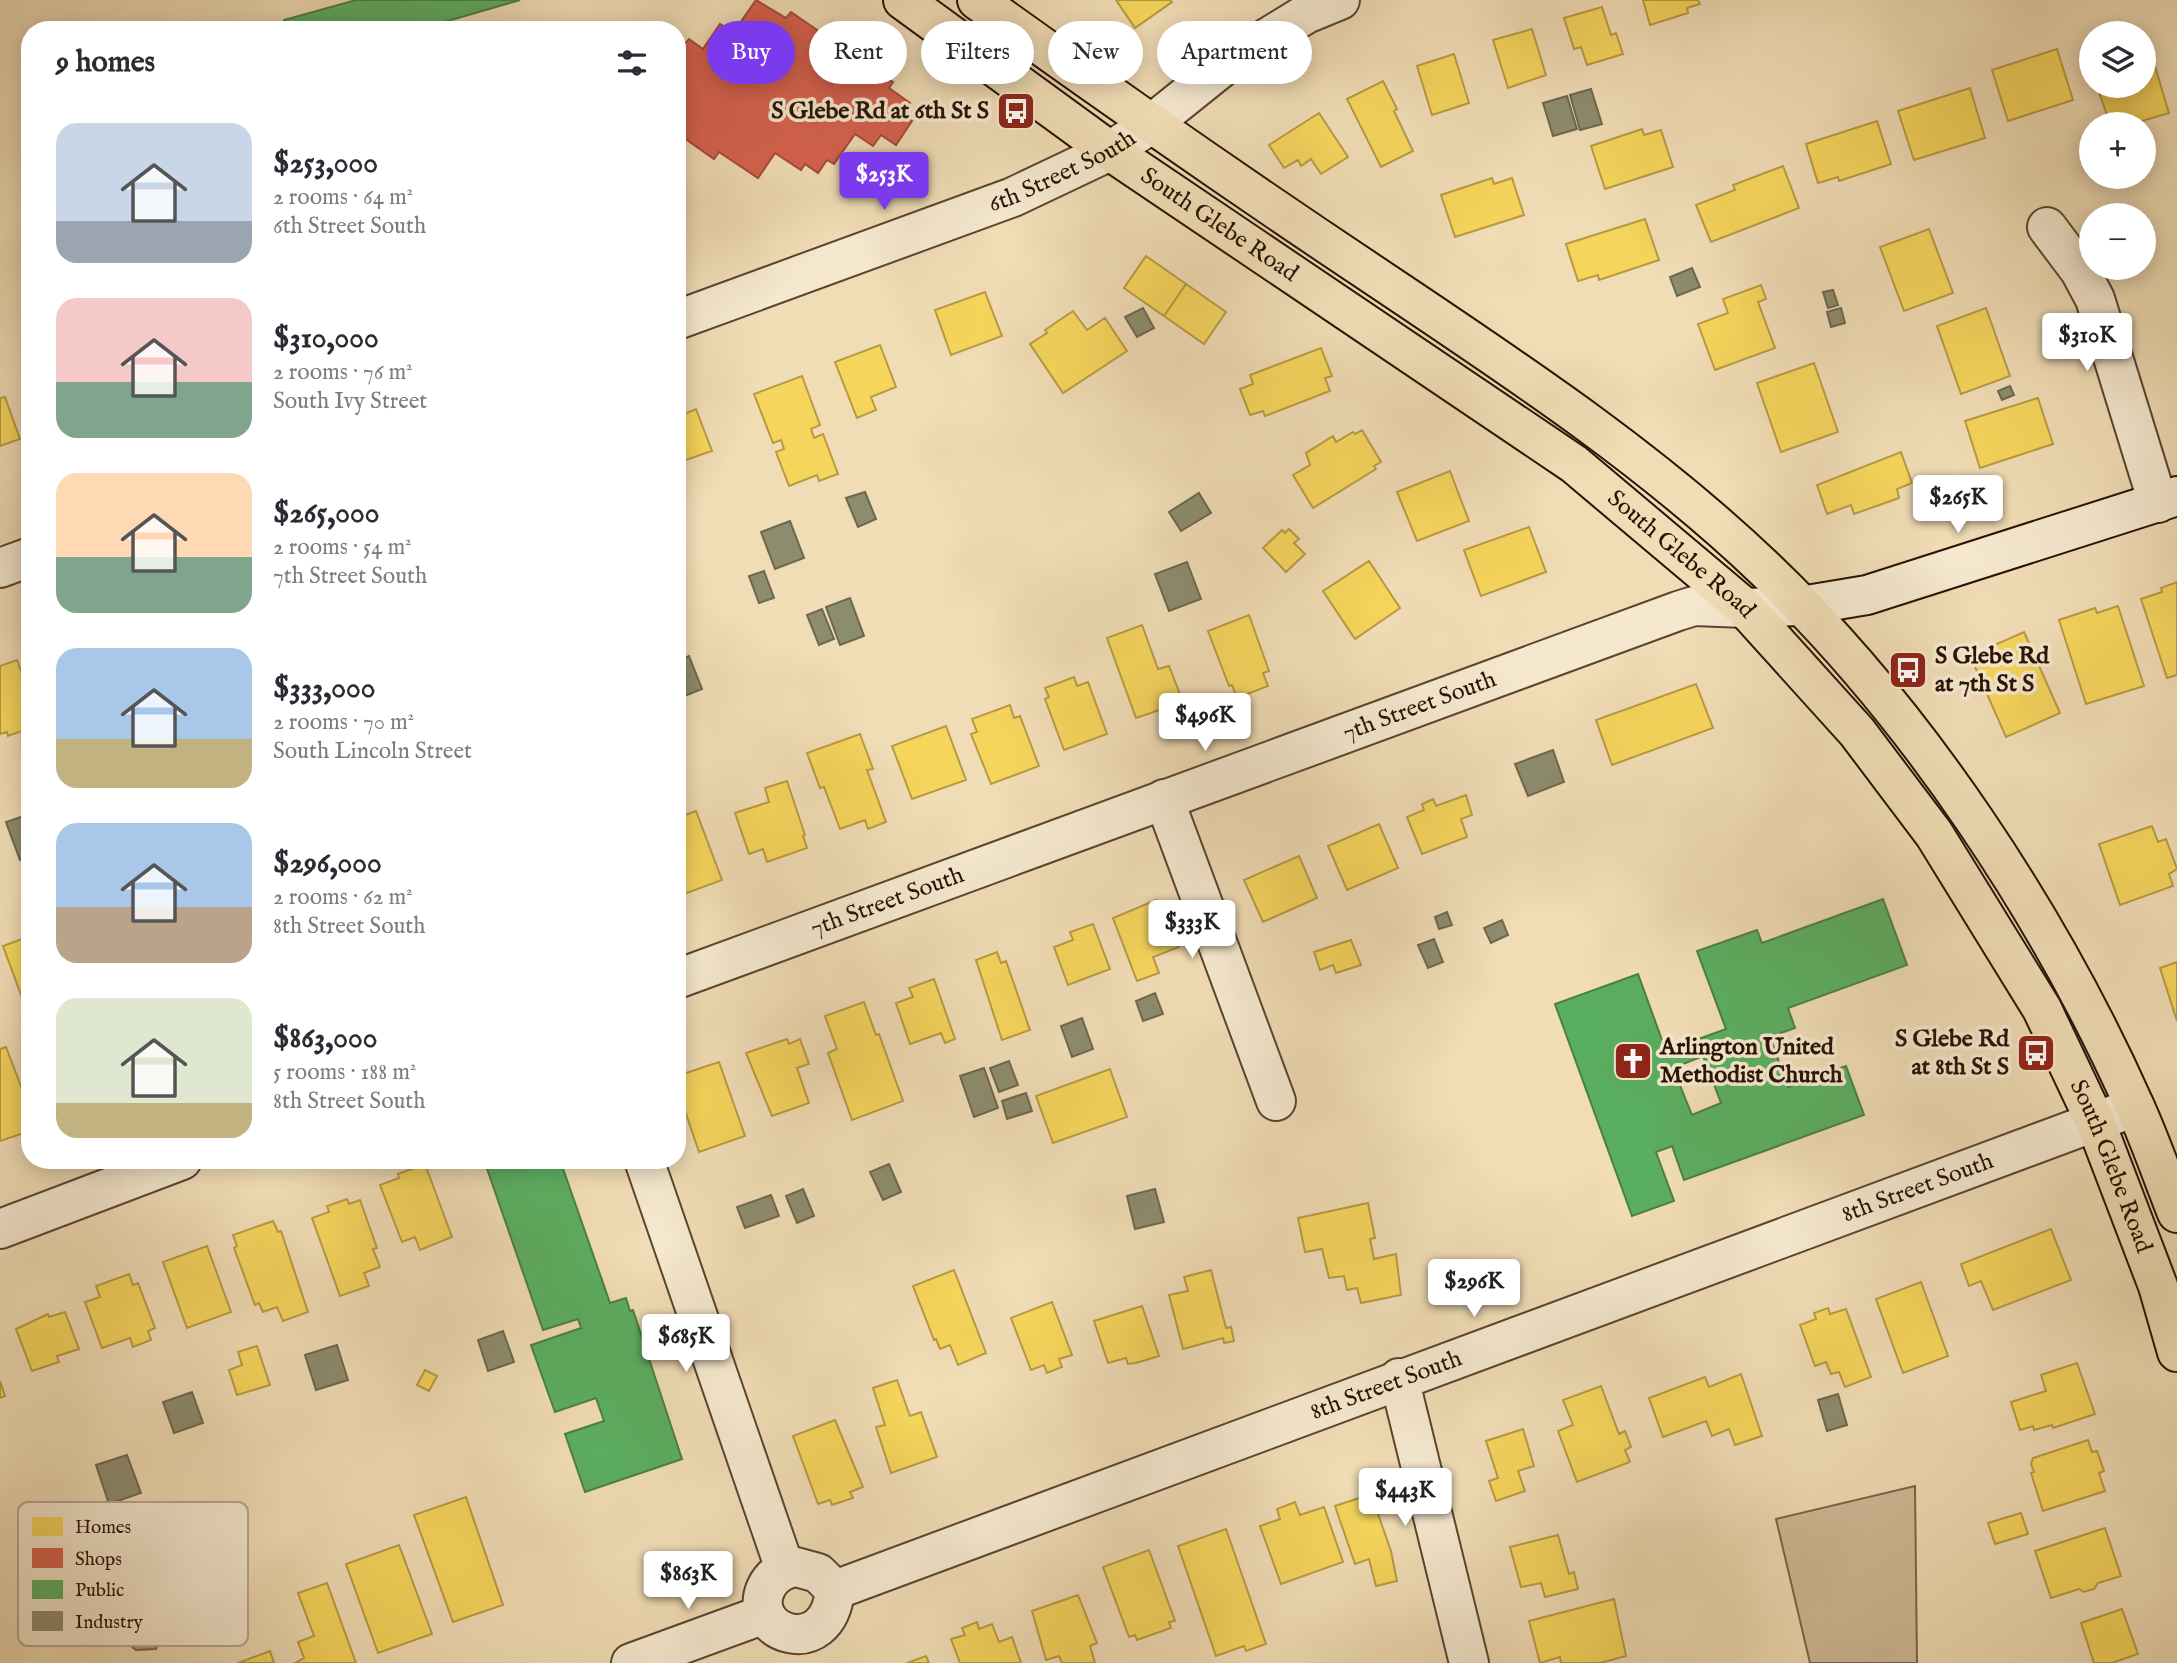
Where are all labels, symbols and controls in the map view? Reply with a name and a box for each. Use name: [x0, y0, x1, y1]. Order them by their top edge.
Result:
chip: Buy: [707, 21, 795, 84]
chip: Rent: [809, 21, 907, 84]
chip: Filters: [921, 21, 1034, 84]
chip: New: [1048, 21, 1143, 84]
chip: Apartment: [1157, 21, 1312, 84]
map controls: [2079, 21, 2156, 280]
button: layers: [2079, 21, 2156, 98]
text: 9 homes: [56, 44, 155, 82]
icon: filters: [613, 44, 651, 82]
bus stop icon: S Glebe Rd at 6th St S: [995, 90, 1037, 132]
place label: S Glebe Rd at 6th St S: [771, 96, 989, 127]
button: +: [2079, 112, 2156, 189]
street label: 6th Street South: [984, 123, 1142, 220]
text: $253,000: [273, 145, 378, 183]
icon: home: [112, 151, 196, 235]
pin: $253K: [835, 152, 933, 212]
text: $253K: [855, 160, 913, 189]
street label: South Glebe Road: [1134, 160, 1304, 289]
text: 2 rooms · 64 m²: [273, 183, 413, 212]
button: −: [2079, 203, 2156, 280]
text: 6th Street South: [273, 212, 426, 241]
pin: $310K: [2038, 314, 2136, 373]
text: $310,000: [273, 320, 379, 358]
text: $310K: [2058, 321, 2116, 350]
icon: home: [112, 326, 196, 410]
text: 2 rooms · 76 m²: [273, 358, 413, 387]
text: South Ivy Street: [273, 387, 427, 416]
pin: $265K: [1909, 476, 2007, 535]
street label: South Glebe Road: [1601, 483, 1762, 625]
text: $265K: [1929, 483, 1987, 512]
text: $265,000: [273, 495, 379, 533]
icon: home: [112, 501, 196, 585]
text: 2 rooms · 54 m²: [273, 533, 412, 562]
text: 7th Street South: [273, 562, 427, 591]
place label: S Glebe Rd at 7th St S: [1935, 641, 2050, 700]
bus stop icon: S Glebe Rd at 7th St S: [1887, 649, 1929, 691]
street label: 7th Street South: [1338, 664, 1501, 748]
text: $333,000: [273, 670, 375, 708]
icon: home: [112, 676, 196, 760]
pin: $496K: [1156, 694, 1254, 753]
text: $496K: [1175, 701, 1235, 730]
text: 2 rooms · 70 m²: [273, 708, 414, 737]
text: South Lincoln Street: [273, 737, 472, 766]
text: $296,000: [273, 845, 382, 883]
icon: home: [112, 851, 196, 935]
street label: 7th Street South: [806, 859, 968, 944]
text: 2 rooms · 62 m²: [273, 883, 413, 912]
pin: $333K: [1143, 900, 1241, 960]
text: $333K: [1164, 908, 1220, 937]
text: 8th Street South: [273, 912, 426, 941]
text: $863,000: [273, 1020, 377, 1058]
place label: S Glebe Rd at 8th St S: [1895, 1024, 2010, 1083]
icon: home: [112, 1026, 196, 1110]
place label: Arlington United Methodist Church: [1659, 1032, 1843, 1091]
bus stop icon: S Glebe Rd at 8th St S: [2015, 1032, 2057, 1074]
church icon: Arlington United Methodist Church: [1612, 1040, 1654, 1082]
text: 5 rooms · 188 m²: [273, 1058, 416, 1087]
street label: South Glebe Road: [2062, 1075, 2159, 1257]
text: 8th Street South: [273, 1087, 426, 1116]
street label: 8th Street South: [1838, 1145, 1998, 1230]
pin: $296K: [1425, 1260, 1523, 1319]
text: $296K: [1444, 1267, 1504, 1296]
pin: $685K: [637, 1314, 735, 1374]
text: $685K: [658, 1322, 714, 1351]
street label: 8th Street South: [1306, 1343, 1466, 1427]
pin: $443K: [1356, 1468, 1454, 1528]
text: $443K: [1375, 1476, 1435, 1505]
legend: [18, 1502, 248, 1646]
text: Homes: [75, 1516, 131, 1540]
text: Shops: [75, 1548, 122, 1572]
pin: $863K: [639, 1552, 737, 1611]
text: $863K: [660, 1559, 716, 1588]
text: Public: [75, 1579, 124, 1603]
text: Industry: [75, 1611, 143, 1635]

